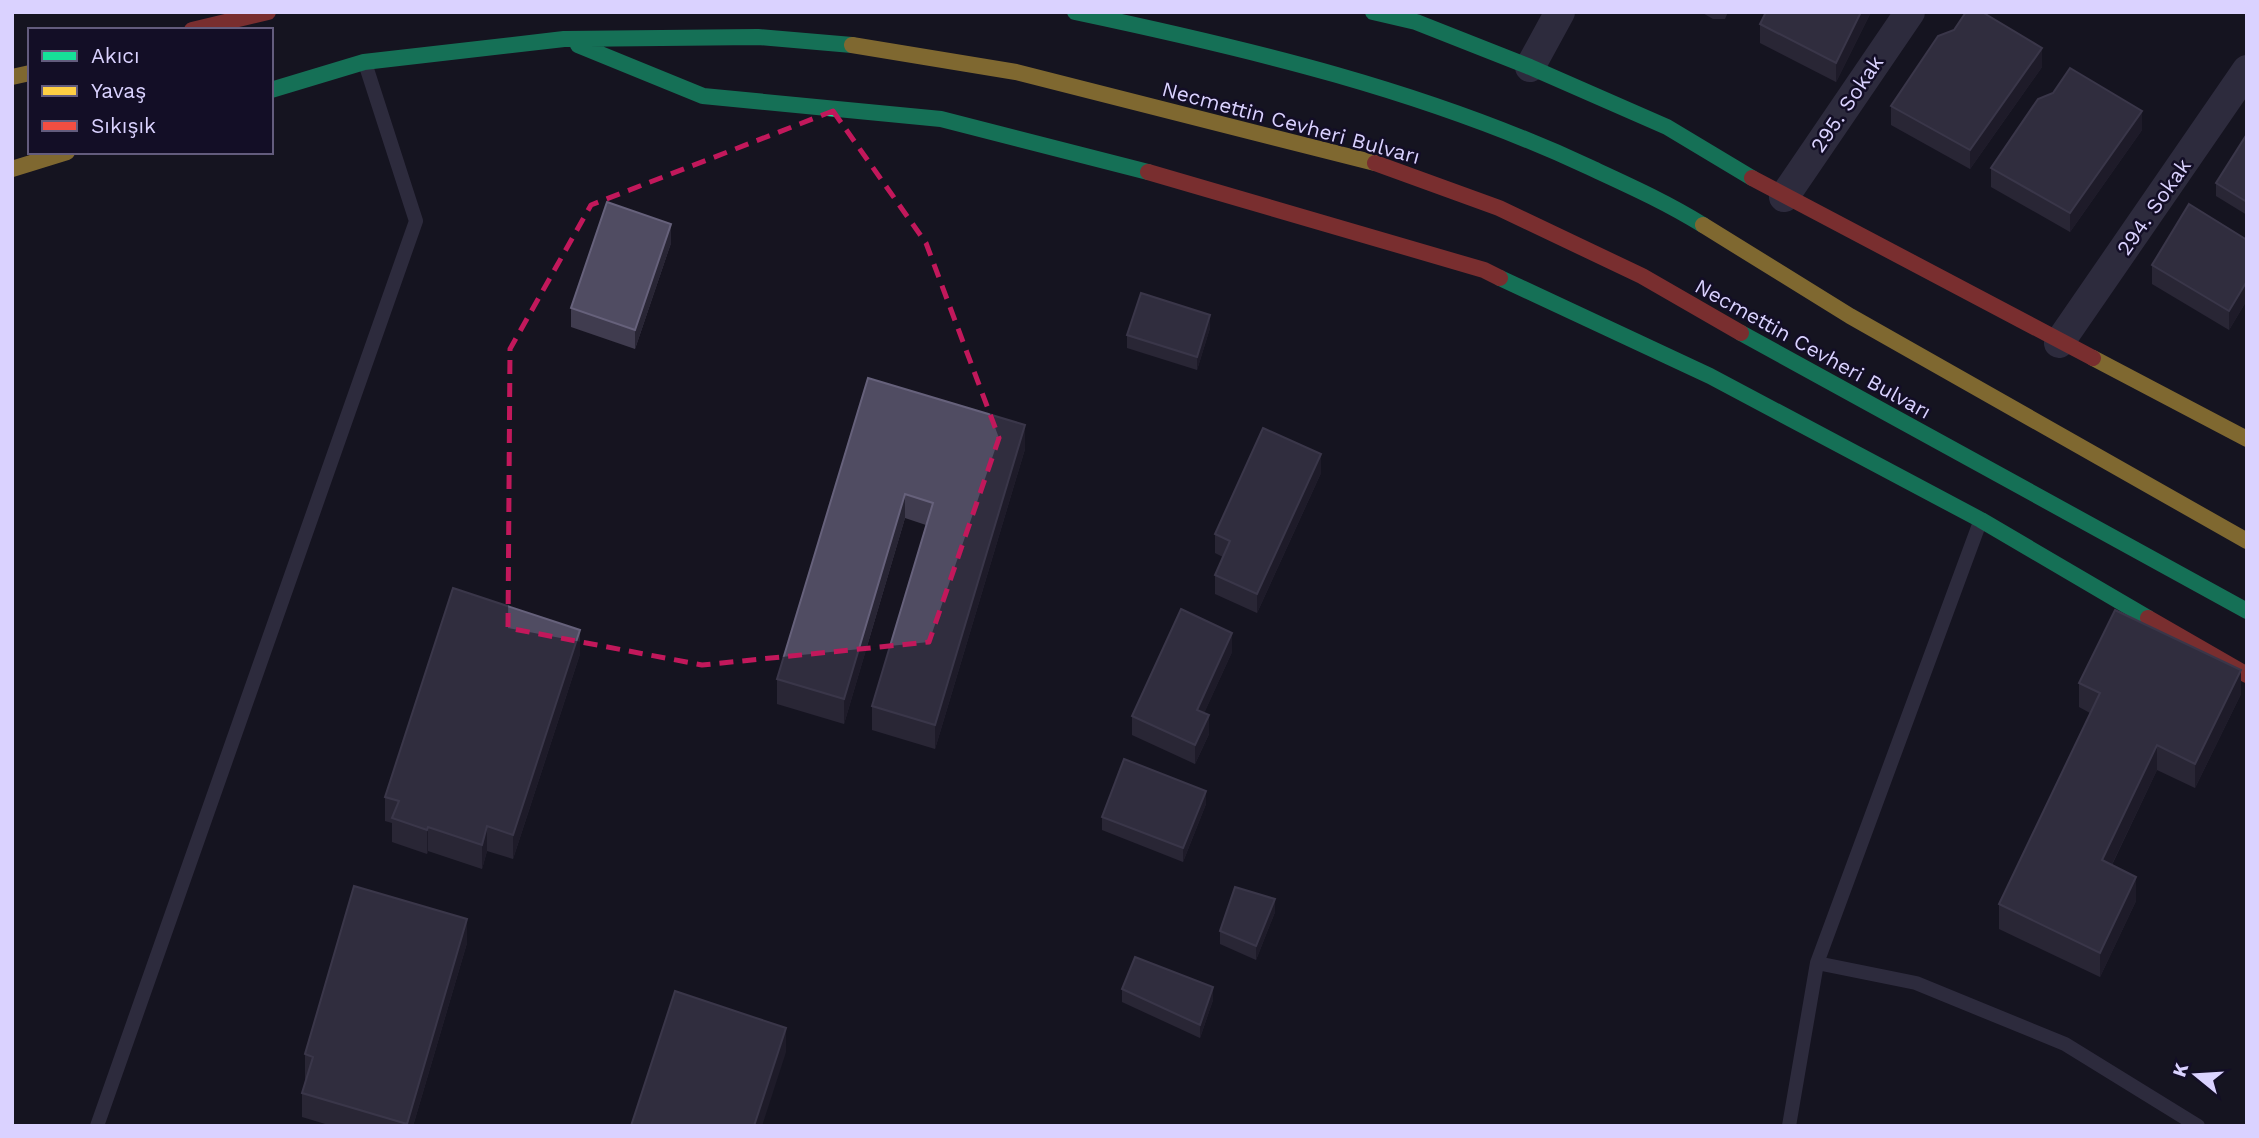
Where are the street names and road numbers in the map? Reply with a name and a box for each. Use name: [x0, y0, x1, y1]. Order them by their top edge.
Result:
street label: 295. Sokak: [1805, 50, 1888, 157]
street label: Necmettin Cevheri Bulvarı: [1159, 76, 1423, 169]
street label: 294. Sokak: [2111, 154, 2196, 260]
street label: Necmettin Cevheri Bulvarı: [1691, 273, 1936, 424]

